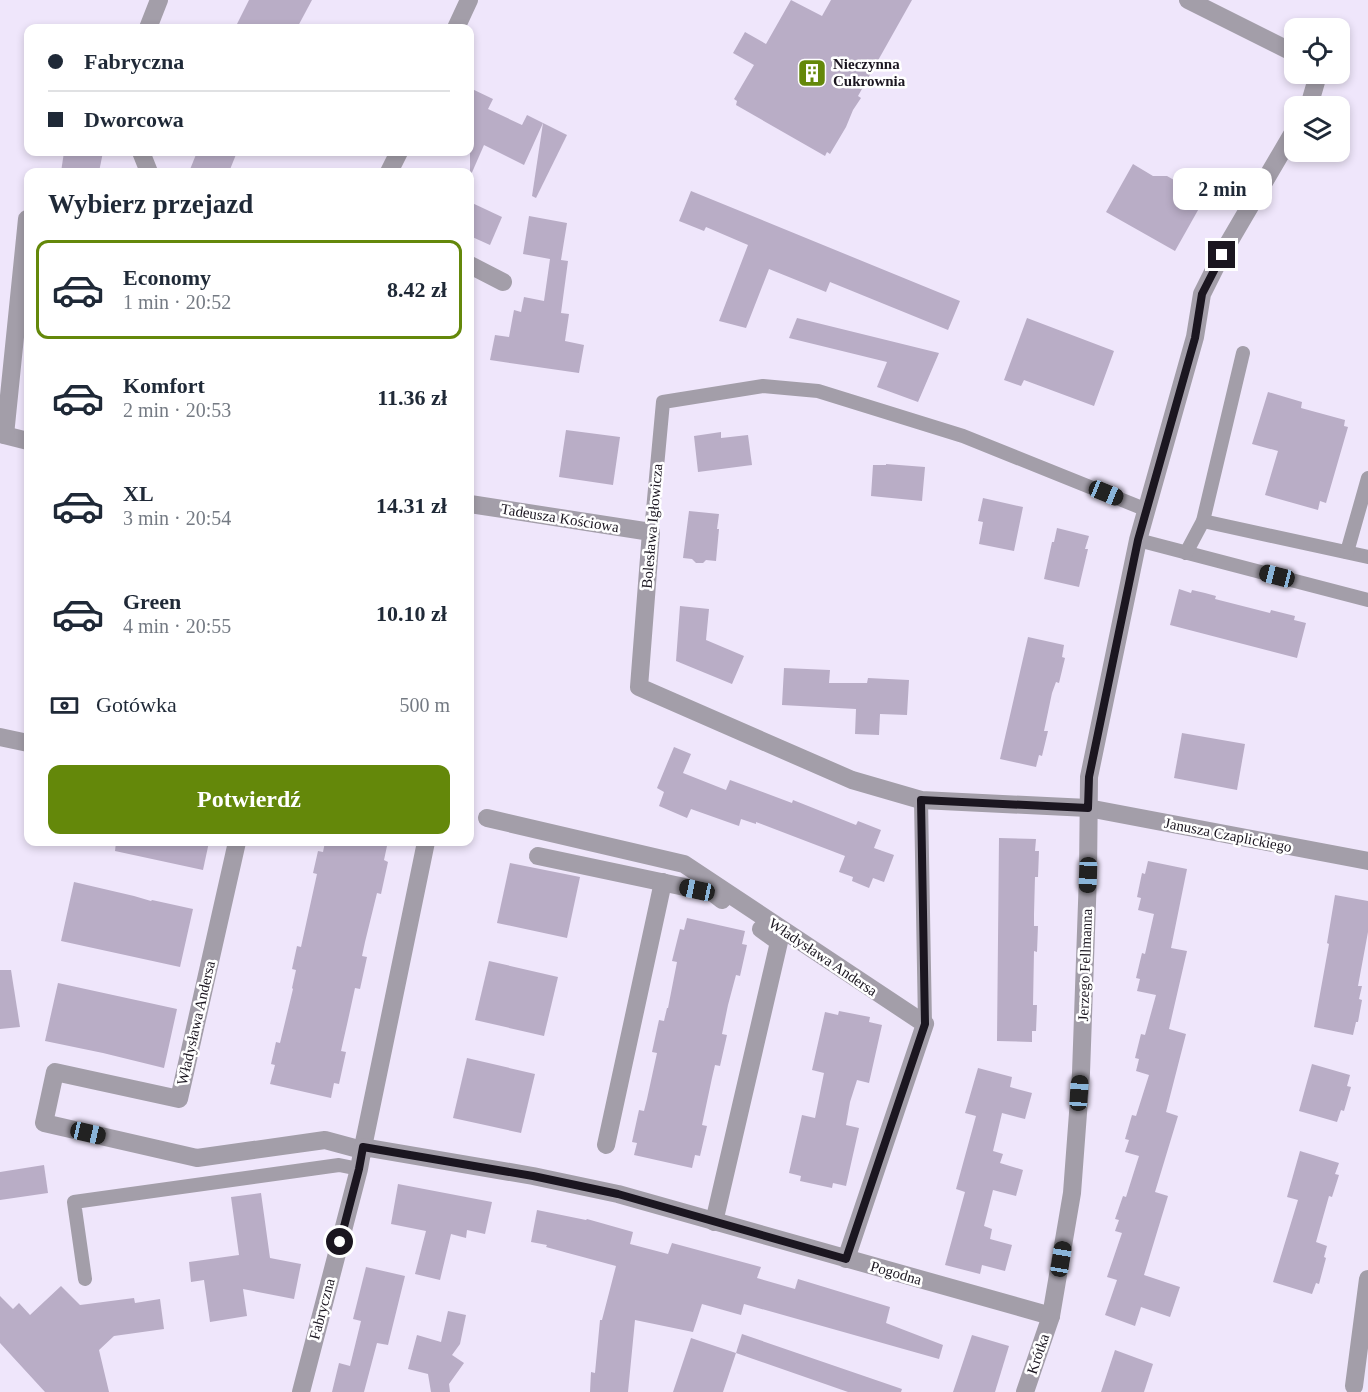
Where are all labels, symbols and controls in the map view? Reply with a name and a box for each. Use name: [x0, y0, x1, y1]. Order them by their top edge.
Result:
map controls: [1284, 18, 1350, 162]
button: locate: [1284, 18, 1350, 84]
text: Fabryczna: [84, 49, 184, 74]
place label: Nieczynna Cukrownia: [833, 56, 906, 89]
building icon: Nieczynna Cukrownia: [796, 57, 828, 89]
button: layers: [1284, 96, 1350, 162]
text: Dworcowa: [84, 107, 184, 132]
callout: 2 min: [1172, 168, 1272, 210]
text: 2 min: [1198, 178, 1247, 200]
text: Wybierz przejazd: [48, 189, 253, 219]
route end: [1208, 241, 1235, 268]
icon: car: [51, 263, 105, 317]
text: Economy: [123, 265, 211, 290]
text: 8.42 zł: [387, 277, 447, 302]
text: 1 min · 20:52: [123, 291, 231, 313]
icon: car: [51, 371, 105, 425]
text: Komfort: [123, 373, 205, 398]
text: 11.36 zł: [377, 385, 447, 410]
text: 2 min · 20:53: [123, 399, 231, 421]
street label: Bolesława Igłowicza: [639, 463, 665, 589]
car: [1086, 478, 1126, 508]
icon: car: [51, 479, 105, 533]
text: XL: [123, 481, 154, 506]
text: 14.31 zł: [376, 493, 447, 518]
street label: Tadeusza Kościowa: [500, 501, 621, 535]
text: 3 min · 20:54: [123, 507, 231, 529]
car: [1257, 563, 1297, 589]
icon: car: [51, 587, 105, 641]
text: Green: [123, 589, 181, 614]
text: 10.10 zł: [376, 601, 447, 626]
text: 4 min · 20:55: [123, 615, 231, 637]
icon: cash: [48, 689, 81, 722]
text: Gotówka: [96, 692, 177, 717]
text: 500 m: [399, 694, 450, 716]
button: Potwierdź: [48, 765, 450, 834]
street label: Janusza Czaplickiego: [1163, 815, 1293, 855]
car: [1078, 857, 1098, 893]
car: [678, 877, 716, 903]
street label: Jerzego Fellmanna: [1075, 908, 1095, 1022]
street label: Władysława Andersa: [766, 915, 880, 999]
street label: Władysława Andersa: [174, 959, 218, 1087]
car: [1069, 1074, 1089, 1112]
car: [68, 1120, 108, 1146]
route start: [326, 1228, 353, 1255]
car: [1049, 1240, 1073, 1278]
street label: Pogodna: [869, 1258, 924, 1288]
street label: Fabryczna: [306, 1276, 338, 1341]
street label: Krótka: [1024, 1331, 1052, 1376]

